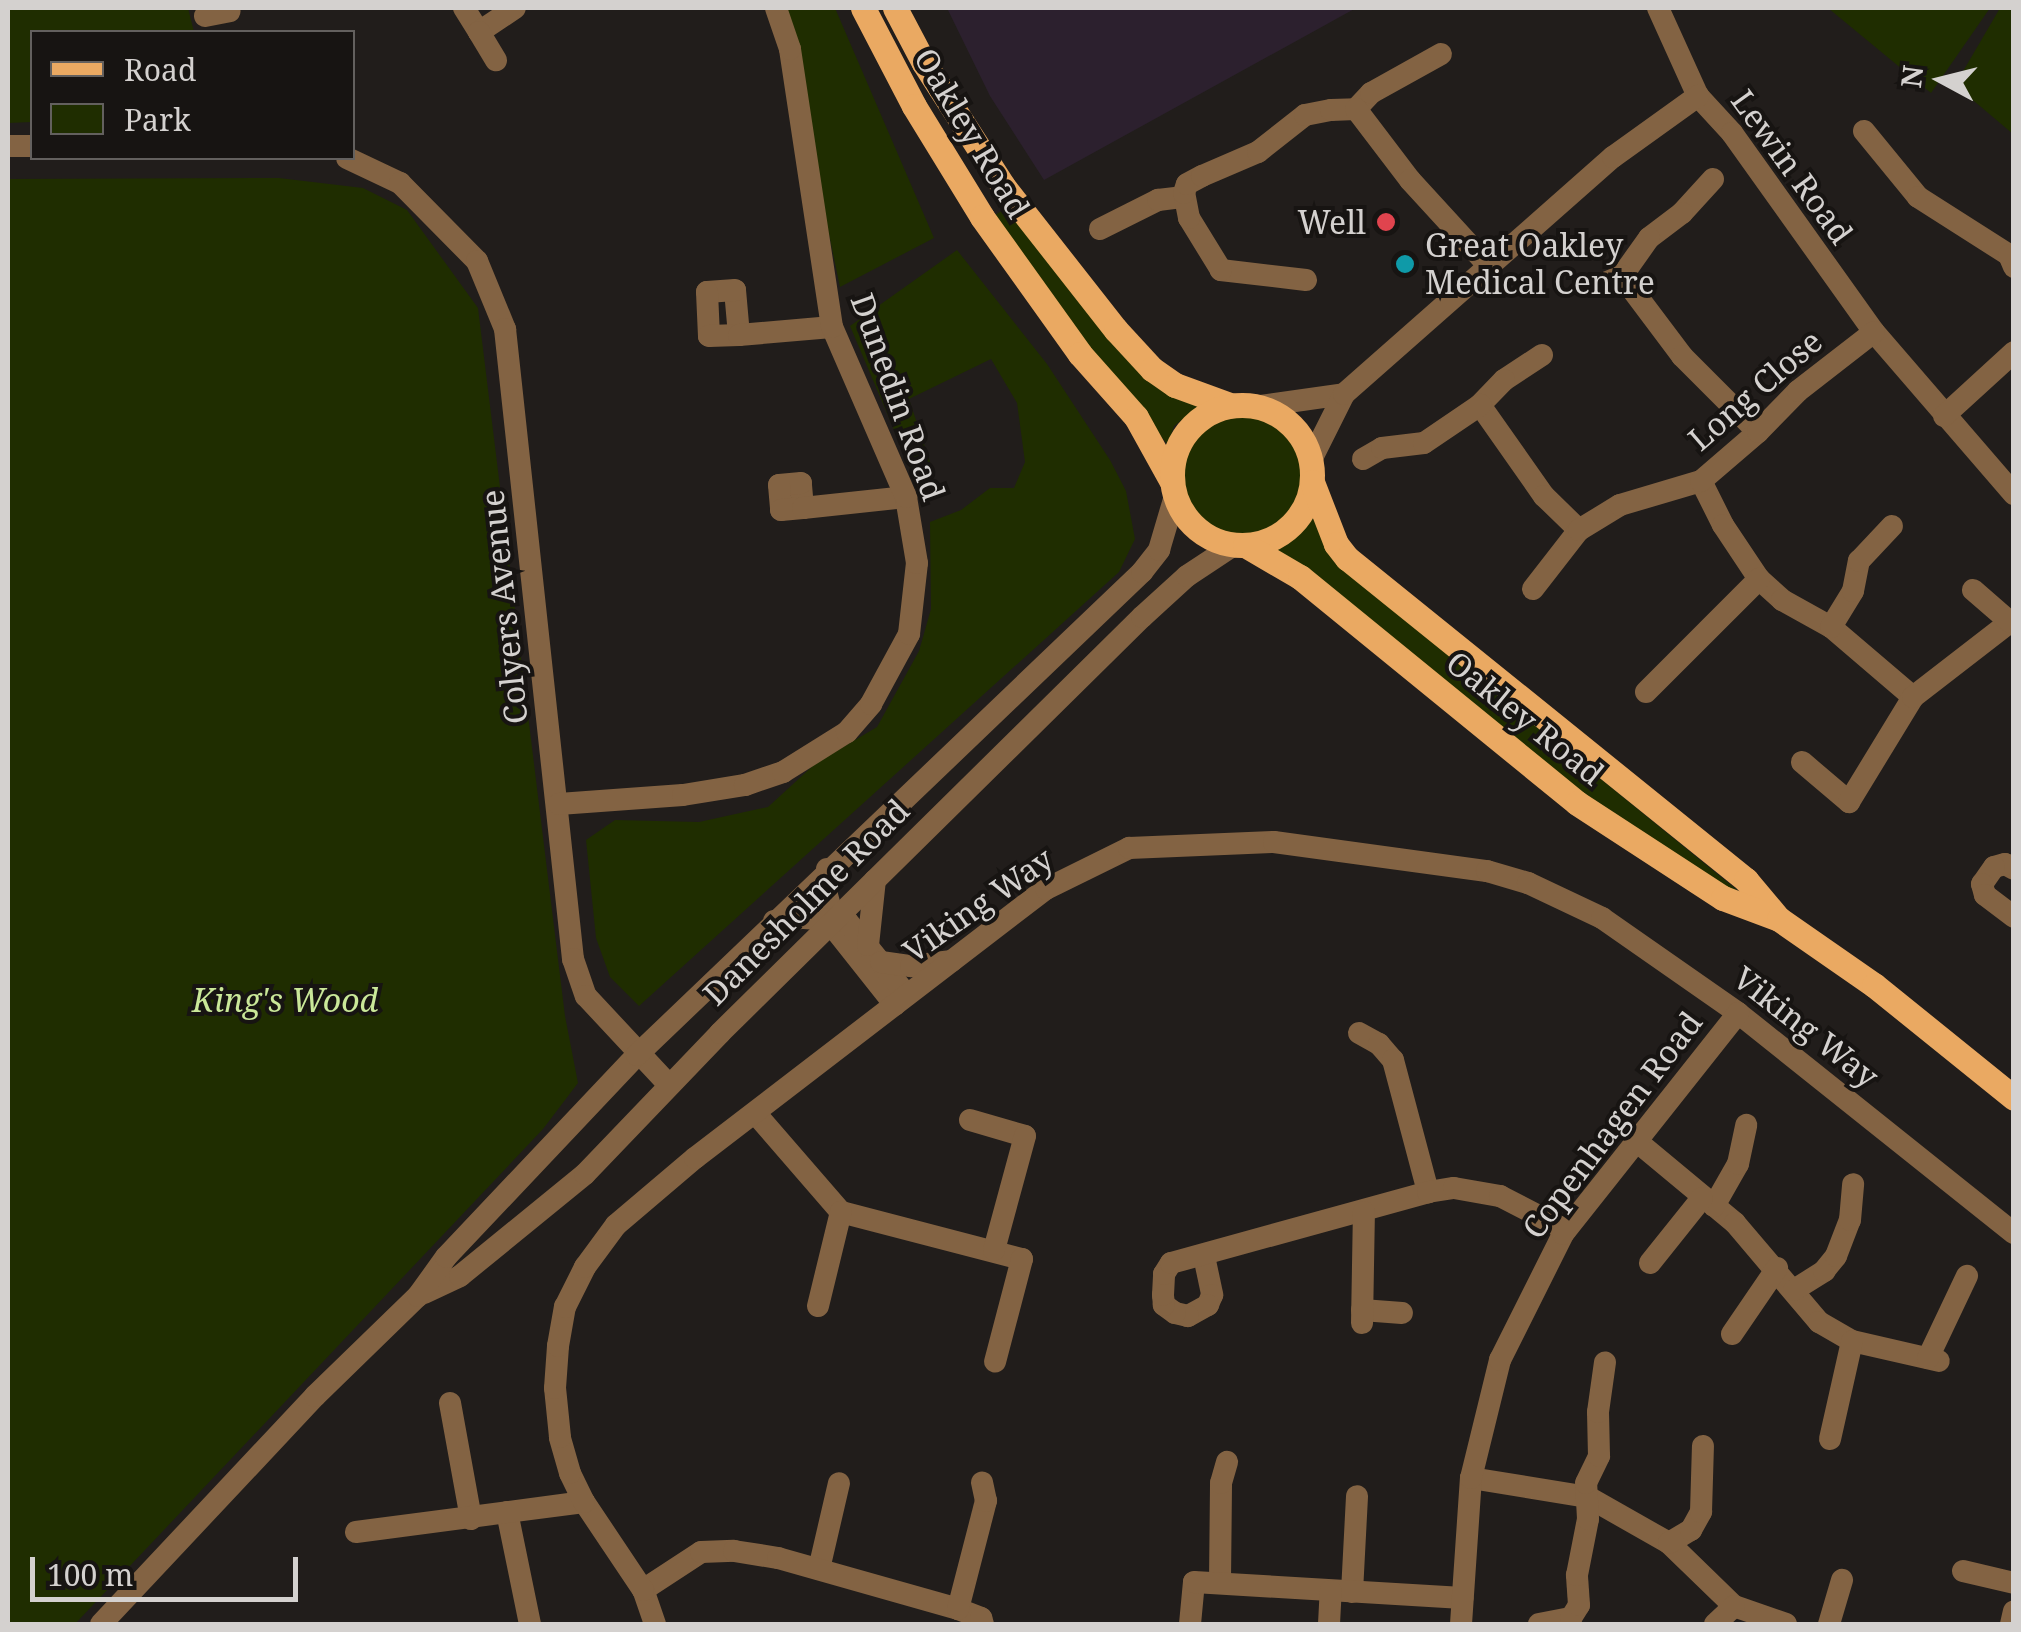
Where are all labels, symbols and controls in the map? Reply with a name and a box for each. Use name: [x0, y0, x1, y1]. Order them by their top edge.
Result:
legend: [30, 30, 355, 160]
north arrow: [1891, 30, 1991, 130]
street label: Oakley Road: [906, 41, 1038, 225]
text: Road: [124, 49, 196, 90]
text: N: [1891, 63, 1931, 90]
street label: Lewin Road: [1723, 83, 1861, 251]
text: Park: [124, 99, 191, 140]
place label: Well: [1297, 203, 1366, 241]
marker: Well: [1375, 211, 1397, 233]
place label: Great Oakley Medical Centre: [1425, 227, 1655, 302]
marker: Great Oakley Medical Centre: [1394, 253, 1416, 275]
street label: Dunedin Road: [843, 288, 953, 506]
street label: Long Close: [1680, 322, 1830, 458]
street label: Colyers Avenue: [473, 488, 535, 726]
street label: Oakley Road: [1439, 643, 1611, 793]
street label: Danesholme Road: [695, 791, 917, 1013]
street label: Viking Way: [896, 839, 1060, 971]
street label: Viking Way: [1726, 958, 1886, 1096]
park label: King's Wood: [192, 981, 378, 1019]
street label: Copenhagen Road: [1514, 1004, 1710, 1246]
scale bar: [35, 1537, 302, 1599]
text: 100 m: [47, 1554, 133, 1595]

